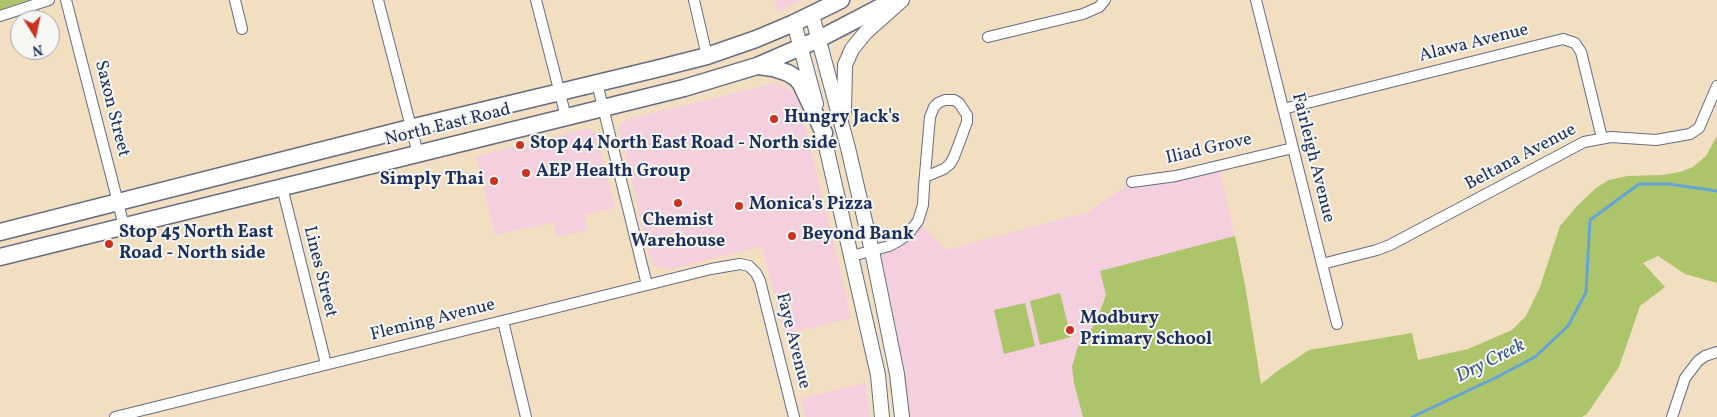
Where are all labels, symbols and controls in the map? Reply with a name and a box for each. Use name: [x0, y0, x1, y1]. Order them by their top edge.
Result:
north arrow: [10, 10, 60, 60]
street label: Alawa Avenue: [1417, 20, 1531, 68]
text: N: [31, 39, 44, 60]
street label: Saxon Street: [89, 58, 133, 160]
street label: Fairleigh Avenue: [1285, 91, 1339, 225]
street label: North East Road: [383, 100, 513, 152]
place label: Hungry Jack's: [784, 108, 900, 130]
marker: Hungry Jack's: [768, 113, 780, 125]
street label: Beltana Avenue: [1462, 120, 1580, 196]
street label: Iliad Grove: [1164, 130, 1254, 170]
place label: Stop 44 North East Road - North side: [530, 134, 837, 156]
marker: Stop 44 North East Road - North side: [514, 139, 526, 151]
place label: AEP Health Group: [536, 162, 690, 184]
marker: AEP Health Group: [520, 167, 532, 179]
place label: Simply Thai: [380, 170, 484, 192]
marker: Simply Thai: [488, 175, 500, 187]
place label: Monica's Pizza: [749, 195, 873, 217]
marker: Chemist Warehouse: [672, 197, 684, 209]
marker: Monica's Pizza: [733, 200, 745, 212]
place label: Chemist Warehouse: [631, 211, 725, 253]
place label: Stop 45 North East Road - North side: [119, 223, 274, 266]
street label: Lines Street: [297, 224, 341, 320]
place label: Beyond Bank: [802, 225, 914, 247]
marker: Beyond Bank: [786, 230, 798, 242]
marker: Stop 45 North East Road - North side: [103, 238, 115, 250]
street label: Faye Avenue: [770, 291, 814, 391]
street label: Fleming Avenue: [368, 295, 498, 347]
place label: Modbury Primary School: [1080, 309, 1212, 352]
marker: Modbury Primary School: [1064, 324, 1076, 336]
water label: Dry Creek: [1453, 335, 1529, 389]

